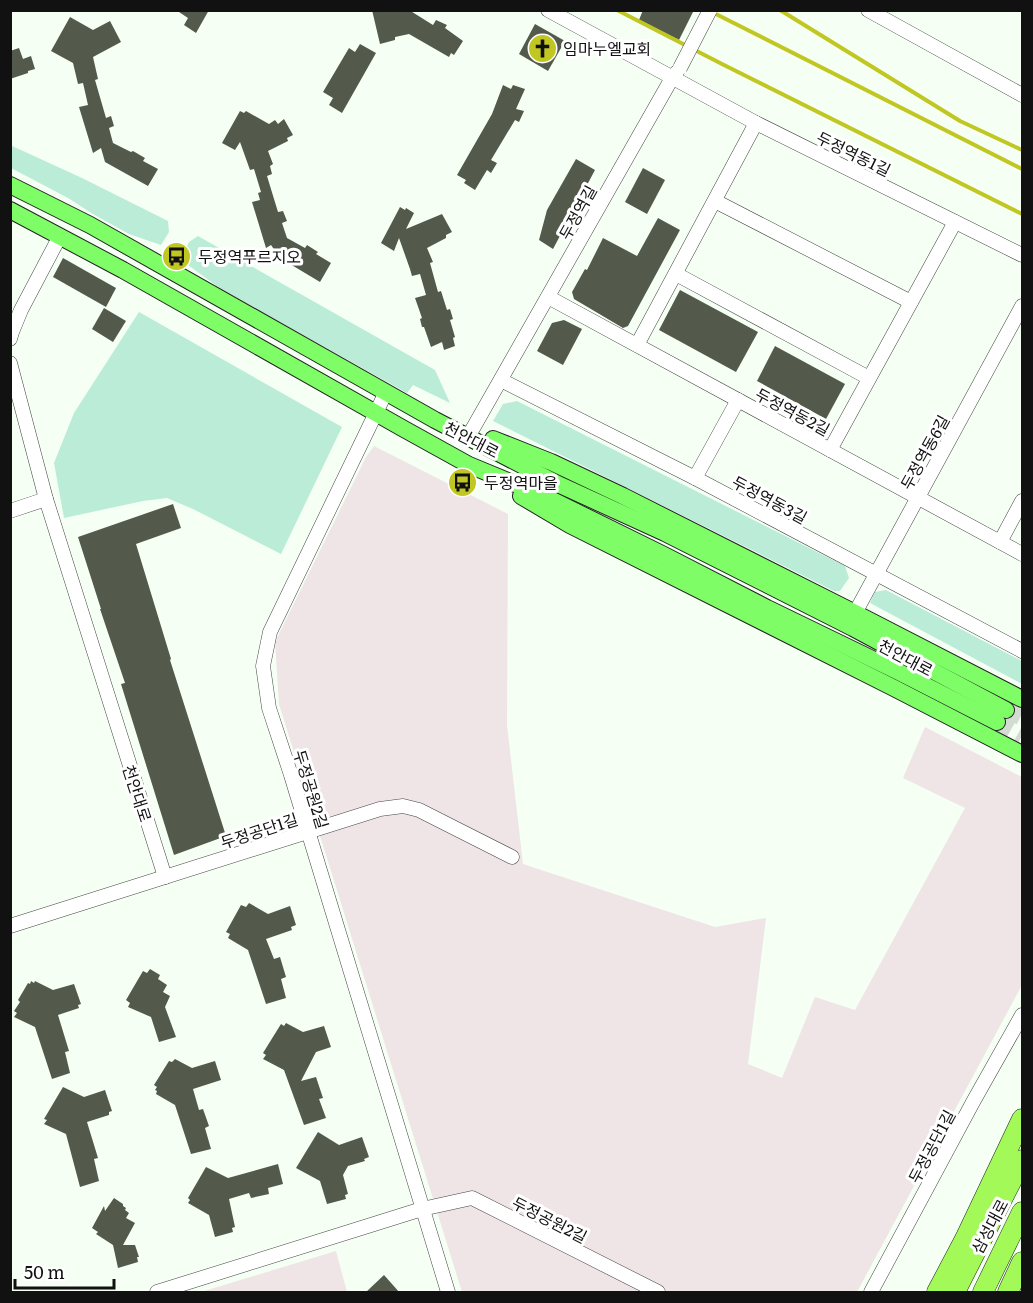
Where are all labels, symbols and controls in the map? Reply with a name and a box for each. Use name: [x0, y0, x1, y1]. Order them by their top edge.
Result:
church icon: 임마누엘교회: [526, 32, 558, 64]
place label: 임마누엘교회: [563, 36, 651, 60]
street label: 두정역동1길: [813, 125, 895, 181]
street label: 두정역길: [552, 180, 602, 244]
bus stop icon: 두정역푸르지오: [161, 240, 193, 272]
place label: 두정역푸르지오: [198, 244, 301, 268]
street label: 두정역동2길: [751, 381, 835, 441]
street label: 두정역동6길: [894, 410, 954, 494]
street label: 천안대로: [440, 415, 504, 463]
bus stop icon: 두정역마을: [447, 466, 479, 498]
street label: 두정역동3길: [728, 469, 812, 529]
place label: 두정역마을: [484, 470, 558, 494]
street label: 천안대로: [874, 633, 938, 682]
street label: 두정공원2길: [289, 746, 335, 832]
street label: 천안대로: [117, 761, 159, 825]
street label: 두정공단1길: [217, 806, 301, 854]
street label: 두정공단1길: [902, 1105, 960, 1187]
street label: 두정공원2길: [508, 1190, 592, 1248]
street label: 삼성대로: [965, 1194, 1014, 1258]
scale bar: [15, 1252, 114, 1290]
text: 50 m: [24, 1258, 65, 1285]

